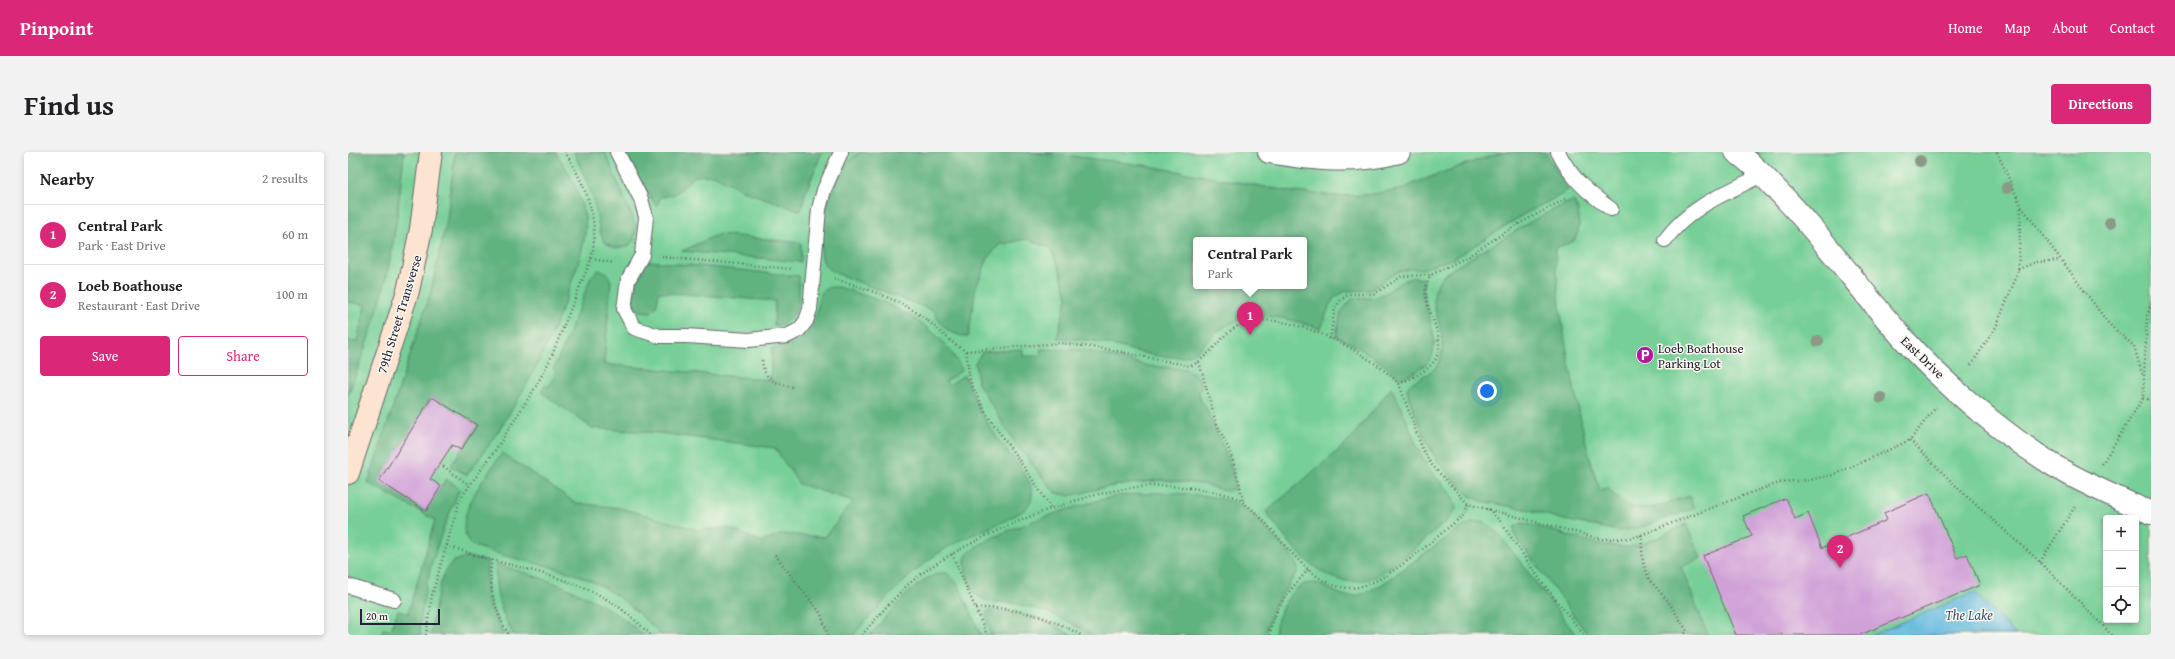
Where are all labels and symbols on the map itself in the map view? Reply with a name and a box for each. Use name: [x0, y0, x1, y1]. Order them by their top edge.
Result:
street label: 79th Street Transverse: [372, 253, 427, 376]
pin: 1: [1237, 302, 1263, 335]
street label: East Drive: [1896, 332, 1949, 383]
place label: Loeb Boathouse Parking Lot: [1658, 339, 1744, 373]
parking icon: Loeb Boathouse Parking Lot: [1635, 345, 1655, 365]
your location: [1477, 381, 1497, 401]
pin: 2: [1827, 535, 1853, 568]
water label: The Lake: [1945, 605, 1993, 625]
scale bar: [360, 607, 440, 626]

